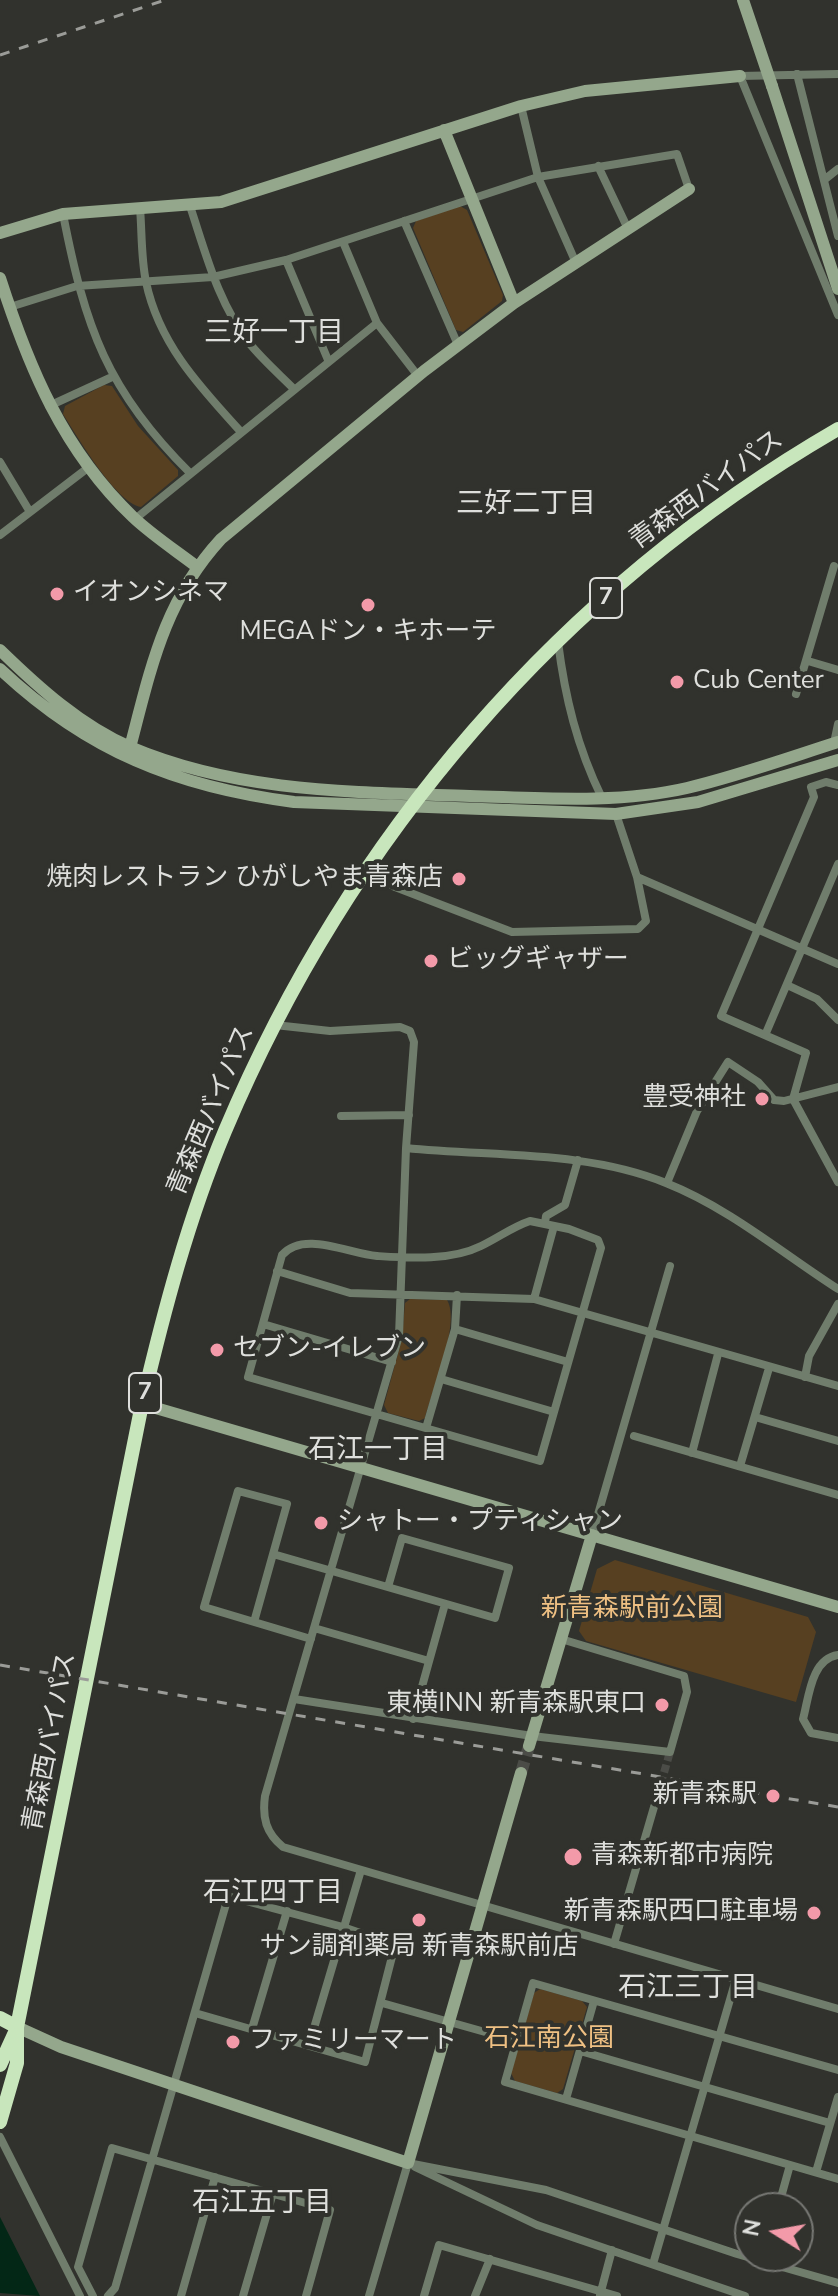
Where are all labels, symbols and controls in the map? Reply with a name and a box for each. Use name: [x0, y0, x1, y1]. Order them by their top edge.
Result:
district label: 三好一丁目: [204, 317, 344, 351]
street label: 青森西バイパス: [624, 425, 790, 557]
district label: 三好二丁目: [456, 488, 596, 522]
place label: イオンシネマ: [73, 578, 229, 610]
road number: 7: [590, 578, 622, 618]
marker: イオンシネマ: [48, 585, 66, 603]
marker: MEGAドン・キホーテ: [359, 596, 377, 614]
place label: MEGAドン・キホーテ: [239, 617, 497, 649]
place label: Cub Center: [693, 666, 824, 698]
marker: Cub Center: [668, 673, 686, 691]
place label: 焼肉レストラン ひがしやま青森店: [46, 863, 443, 895]
marker: 焼肉レストラン ひがしやま青森店: [450, 870, 468, 888]
place label: ビッグギャザー: [447, 945, 629, 977]
marker: ビッグギャザー: [422, 952, 440, 970]
street label: 青森西バイパス: [162, 1021, 262, 1201]
place label: 豊受神社: [642, 1083, 746, 1115]
marker: 豊受神社: [753, 1090, 771, 1108]
place label: セブン-イレブン: [233, 1334, 426, 1366]
marker: セブン-イレブン: [208, 1341, 226, 1359]
road number: 7: [129, 1373, 161, 1413]
district label: 石江一丁目: [308, 1434, 448, 1468]
place label: シャトー・プティシャン: [337, 1507, 623, 1539]
marker: シャトー・プティシャン: [312, 1514, 330, 1532]
park label: 新青森駅前公園: [541, 1594, 723, 1626]
street label: 青森西バイパス: [18, 1650, 84, 1834]
place label: 東横INN 新青森駅東口: [386, 1689, 646, 1721]
marker: 東横INN 新青森駅東口: [653, 1696, 671, 1714]
place label: 新青森駅: [653, 1780, 757, 1812]
marker: 新青森駅: [764, 1787, 782, 1805]
place label: 青森新都市病院: [591, 1841, 773, 1873]
marker: 青森新都市病院: [562, 1846, 584, 1868]
district label: 石江四丁目: [203, 1877, 343, 1911]
place label: 新青森駅西口駐車場: [564, 1897, 798, 1929]
marker: 新青森駅西口駐車場: [805, 1904, 823, 1922]
marker: サン調剤薬局 新青森駅前店: [410, 1911, 428, 1929]
place label: サン調剤薬局 新青森駅前店: [260, 1932, 578, 1964]
district label: 石江三丁目: [618, 1972, 758, 2006]
park label: 石江南公園: [484, 2024, 614, 2056]
place label: ファミリーマート: [249, 2026, 457, 2058]
marker: ファミリーマート: [224, 2033, 242, 2051]
district label: 石江五丁目: [192, 2187, 332, 2221]
north arrow: [734, 2192, 814, 2272]
text: N: [736, 2217, 769, 2239]

